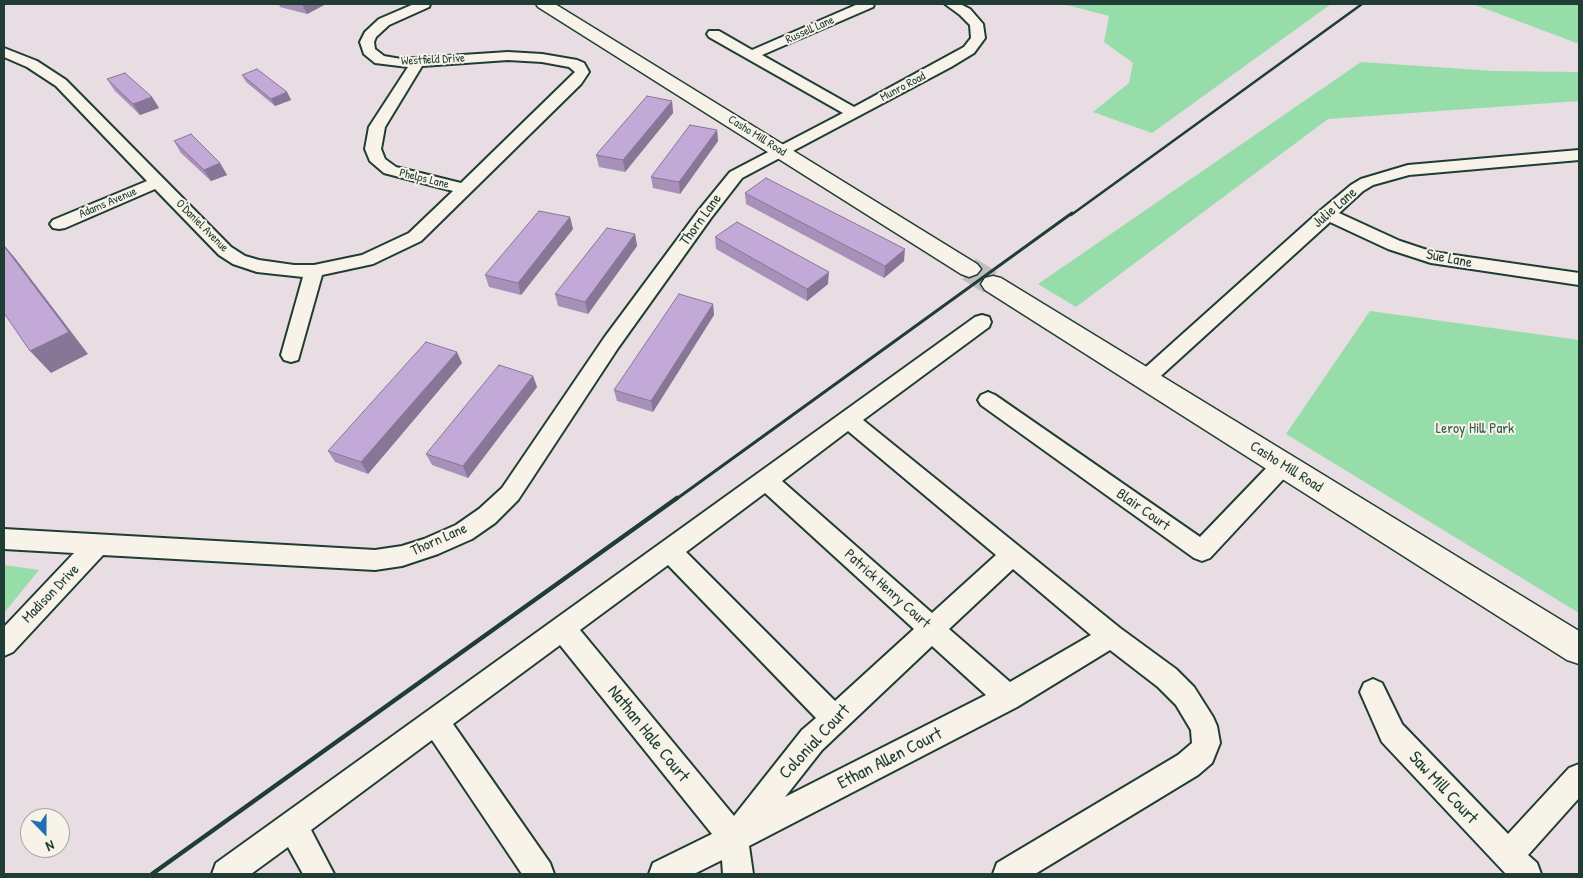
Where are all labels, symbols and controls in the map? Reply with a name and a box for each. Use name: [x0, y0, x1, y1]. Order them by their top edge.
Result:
street label: Russell Lane: [784, 13, 836, 47]
street label: Westfield Drive: [401, 51, 465, 69]
street label: Munro Road: [878, 69, 928, 105]
street label: Casho Mill Road: [725, 112, 789, 160]
street label: Phelps Lane: [398, 166, 450, 192]
street label: Adams Avenue: [77, 184, 139, 222]
street label: Julie Lane: [1309, 184, 1361, 232]
street label: Thorn Lane: [676, 191, 726, 249]
street label: O'Daniel Avenue: [173, 197, 231, 255]
street label: Sue Lane: [1424, 246, 1474, 272]
park label: Leroy Hill Park: [1436, 420, 1514, 438]
street label: Casho Mill Road: [1246, 438, 1326, 496]
street label: Blair Court: [1113, 485, 1173, 535]
street label: Thorn Lane: [408, 520, 470, 560]
street label: Patrick Henry Court: [840, 546, 934, 632]
street label: Madison Drive: [19, 561, 83, 627]
street label: Nathan Hale Court: [602, 681, 694, 787]
street label: Colonial Court: [775, 700, 855, 784]
street label: Ethan Allen Court: [834, 723, 946, 795]
street label: Saw Mill Court: [1404, 747, 1482, 829]
north arrow: [20, 808, 70, 858]
text: N: [43, 836, 57, 857]

